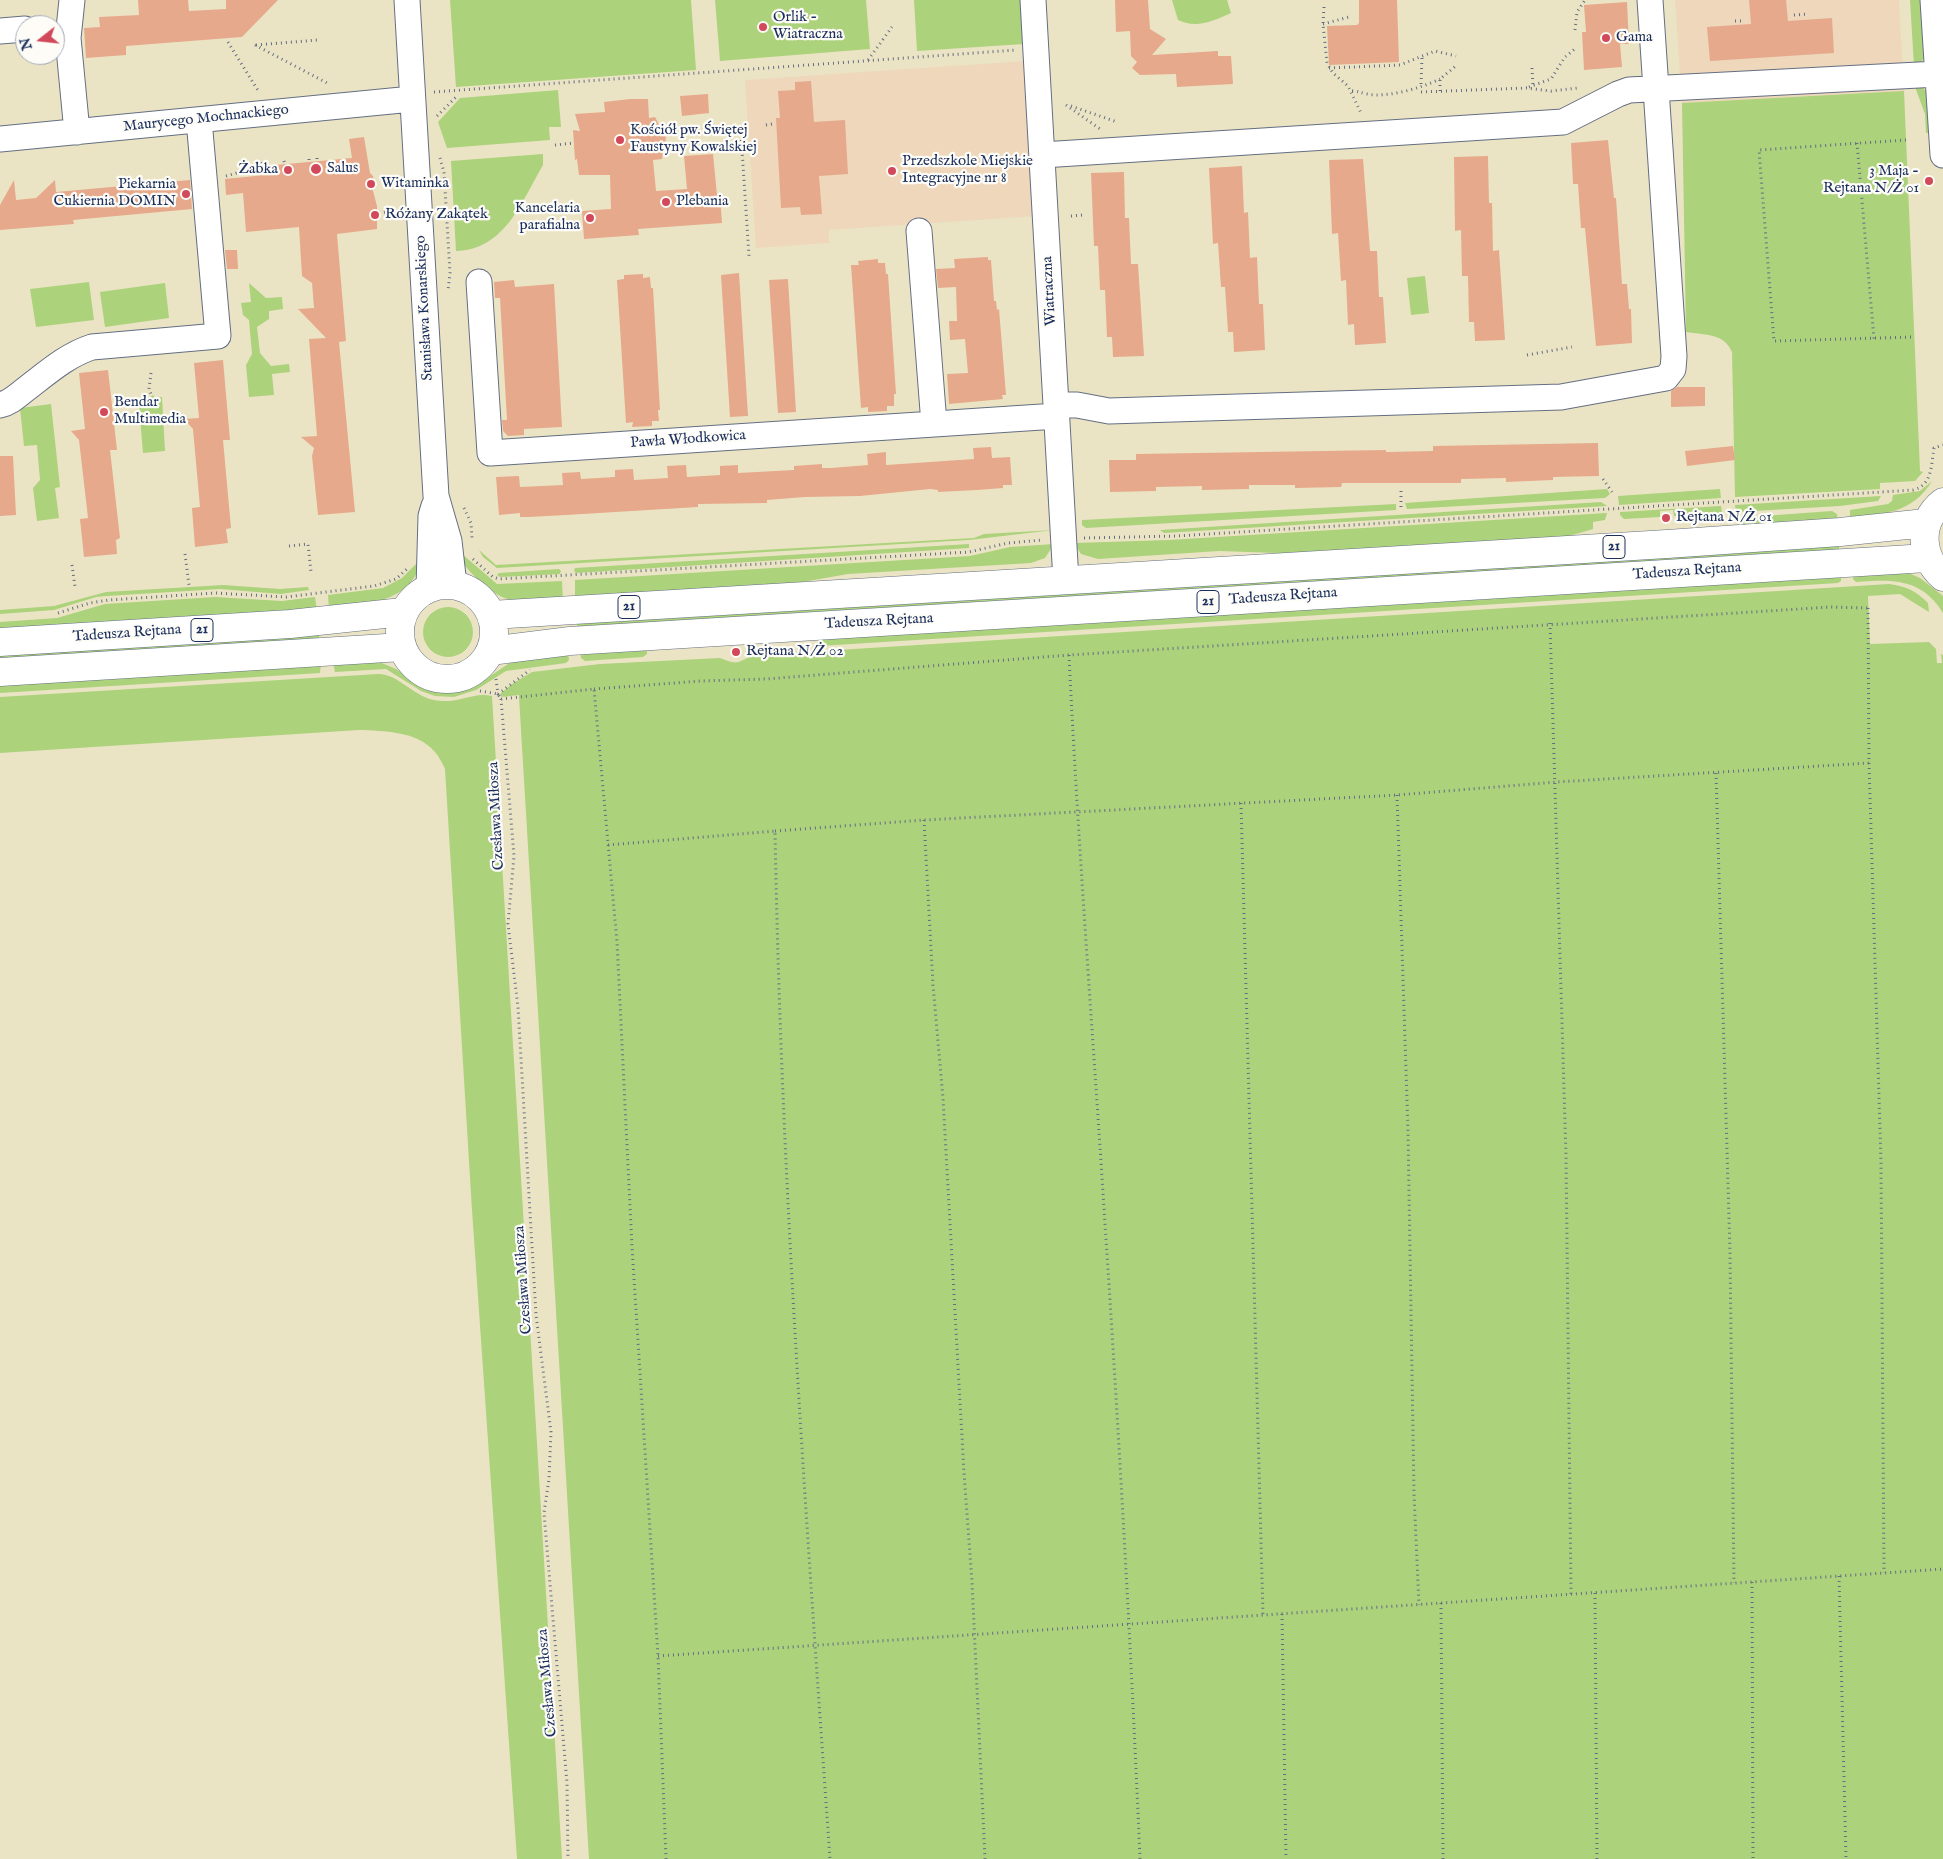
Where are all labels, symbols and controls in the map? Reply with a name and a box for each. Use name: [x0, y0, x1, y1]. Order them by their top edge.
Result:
place label: Orlik - Wiatraczna: [773, 9, 843, 44]
north arrow: [15, 15, 65, 65]
marker: Orlik - Wiatraczna: [757, 21, 769, 33]
place label: Gama: [1616, 29, 1652, 47]
marker: Gama: [1600, 32, 1612, 44]
text: N: [16, 36, 37, 52]
street label: Maurycego Mochnackiego: [122, 101, 290, 137]
place label: Kościół pw. Świętej Faustyny Kowalskiej: [630, 122, 757, 157]
marker: Kościół pw. Świętej Faustyny Kowalskiej: [614, 134, 626, 146]
place label: Przedszkole Miejskie Integracyjne nr 8: [902, 153, 1033, 188]
place label: Salus: [327, 160, 358, 178]
place label: Żabka: [239, 161, 278, 179]
marker: Salus: [309, 162, 323, 176]
place label: 3 Maja - Rejtana N/Ż 01: [1823, 163, 1919, 198]
marker: Żabka: [282, 164, 294, 176]
marker: Przedszkole Miejskie Integracyjne nr 8: [886, 165, 898, 177]
place label: Witaminka: [381, 175, 449, 193]
marker: 3 Maja - Rejtana N/Ż 01: [1923, 175, 1935, 187]
place label: Piekarnia Cukiernia DOMIN: [53, 176, 176, 211]
marker: Witaminka: [365, 178, 377, 190]
marker: Piekarnia Cukiernia DOMIN: [180, 188, 192, 200]
place label: Plebania: [676, 193, 729, 211]
marker: Plebania: [660, 196, 672, 208]
place label: Kancelaria parafialna: [515, 200, 580, 235]
place label: Różany Zakątek: [385, 206, 488, 224]
marker: Różany Zakątek: [369, 209, 381, 221]
marker: Kancelaria parafialna: [584, 212, 596, 224]
street label: Stanisława Konarskiego: [412, 235, 438, 381]
street label: Wiatraczna: [1039, 256, 1061, 326]
place label: Bendar Multimedia: [114, 394, 186, 429]
marker: Bendar Multimedia: [98, 406, 110, 418]
street label: Pawła Włodkowica: [630, 427, 746, 453]
place label: Rejtana N/Ż 01: [1676, 509, 1772, 527]
marker: Rejtana N/Ż 01: [1660, 512, 1672, 524]
road number: 21: [1603, 536, 1625, 558]
street label: Tadeusza Rejtana: [1632, 559, 1742, 585]
street label: Tadeusza Rejtana: [1228, 584, 1338, 610]
road number: 21: [1197, 590, 1219, 614]
road number: 21: [618, 596, 640, 618]
street label: Tadeusza Rejtana: [824, 610, 934, 634]
road number: 21: [191, 618, 213, 642]
street label: Tadeusza Rejtana: [72, 621, 182, 647]
place label: Rejtana N/Ż 02: [746, 643, 843, 661]
marker: Rejtana N/Ż 02: [730, 646, 742, 658]
street label: Czesława Miłosza: [485, 761, 509, 871]
street label: Czesława Miłosza: [511, 1225, 537, 1335]
street label: Czesława Miłosza: [534, 1628, 562, 1738]

